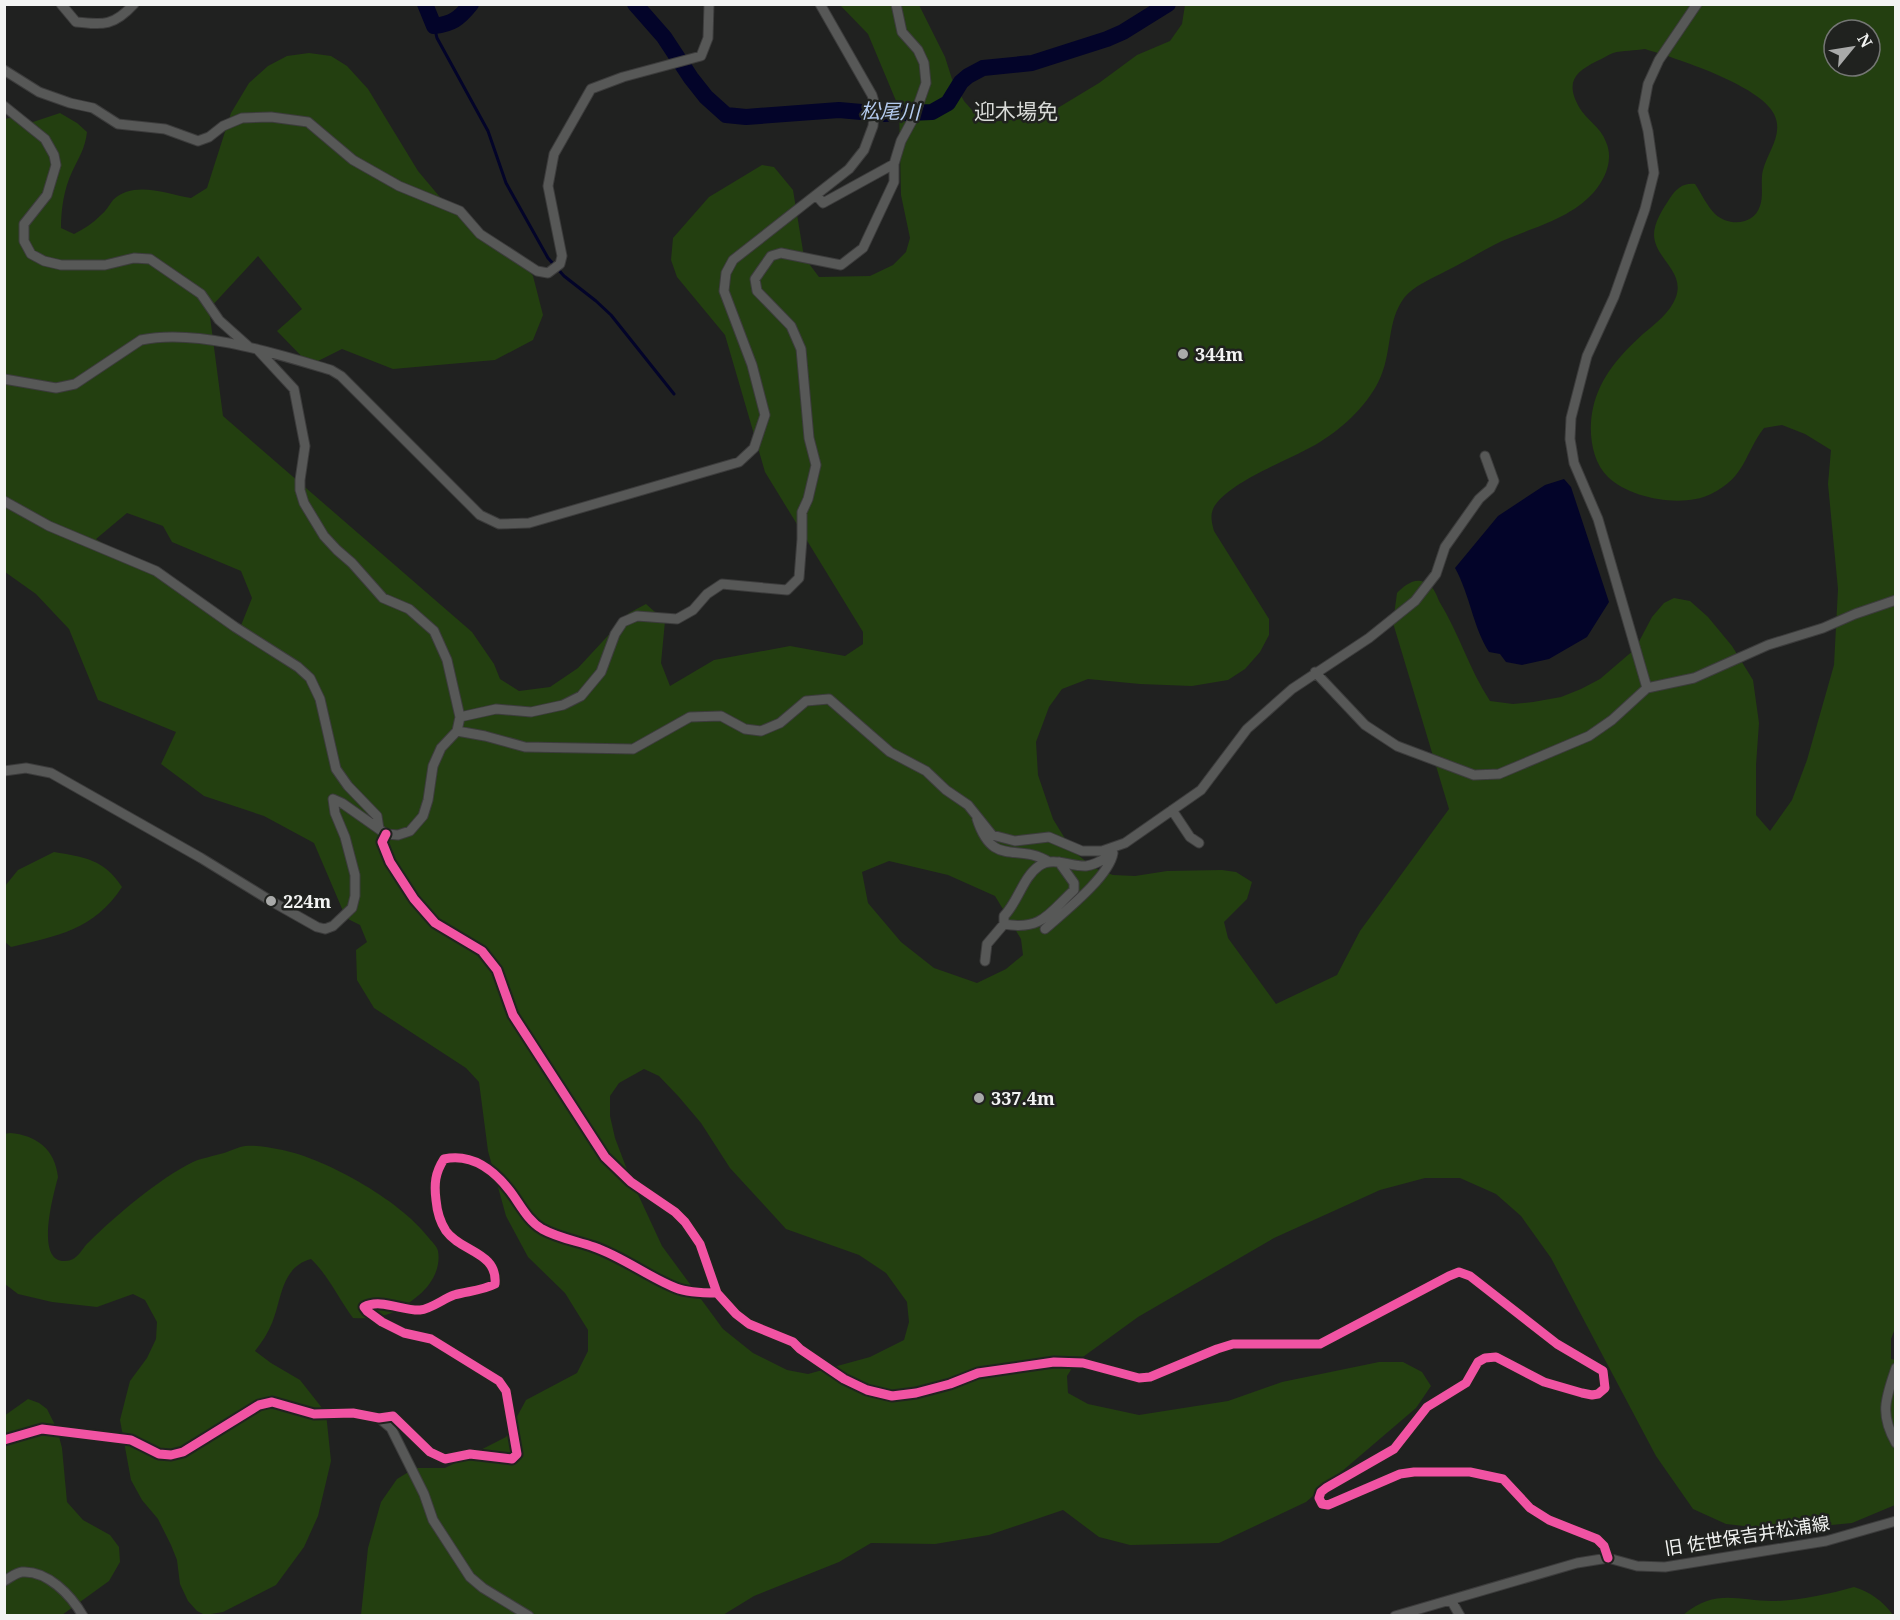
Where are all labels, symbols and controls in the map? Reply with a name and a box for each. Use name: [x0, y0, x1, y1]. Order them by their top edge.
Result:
north arrow: [1822, 18, 1882, 78]
text: N: [1852, 30, 1878, 52]
water label: 松尾川: [860, 97, 922, 125]
district label: 迎木場免: [974, 97, 1058, 125]
place label: 344m: [1195, 342, 1244, 366]
marker: 344m: [1176, 347, 1190, 361]
place label: 224m: [283, 889, 332, 913]
marker: 224m: [264, 894, 278, 908]
place label: 337.4m: [991, 1086, 1055, 1110]
marker: 337.4m: [972, 1091, 986, 1105]
street label: 旧 佐世保吉井松浦線: [1663, 1510, 1831, 1560]

